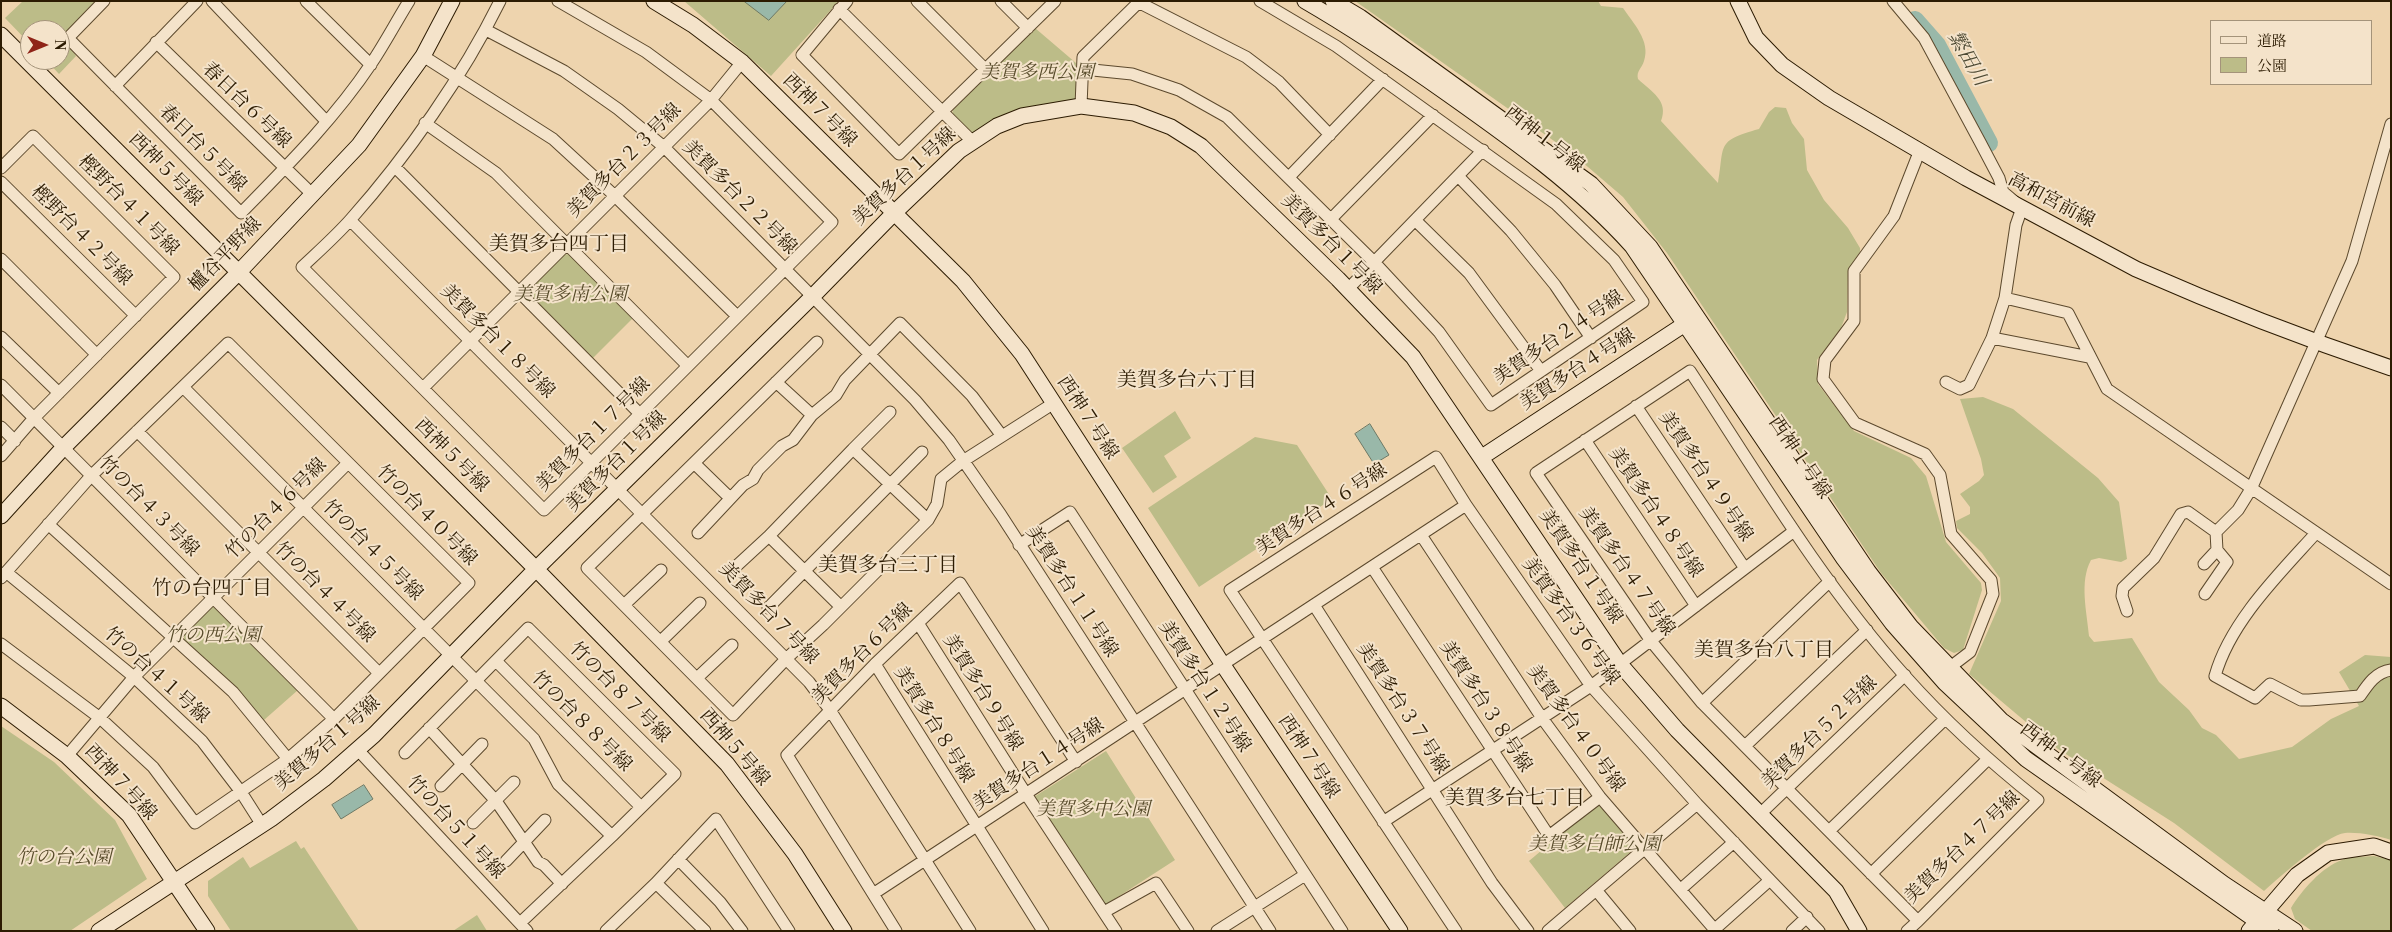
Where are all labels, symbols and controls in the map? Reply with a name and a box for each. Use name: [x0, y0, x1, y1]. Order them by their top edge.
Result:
north arrow: [20, 20, 70, 70]
legend: [2210, 20, 2372, 85]
water label: 繁田川: [1942, 27, 1992, 91]
text: 道路: [2257, 32, 2287, 51]
text: N: [50, 39, 68, 51]
text: 公園: [2257, 57, 2287, 76]
street label: 春日台６号線: [197, 58, 295, 154]
park label: 美賀多西公園: [980, 62, 1094, 84]
street label: 西神７号線: [777, 69, 861, 153]
street label: 美賀多台２３号線: [563, 99, 687, 223]
street label: 春日台５号線: [154, 101, 250, 197]
street label: 西神１号線: [1500, 102, 1588, 178]
street label: 美賀多台１号線: [849, 123, 961, 231]
street label: 西神５号線: [123, 128, 207, 212]
street label: 美賀多台２２号線: [677, 136, 801, 260]
street label: 樫野台４１号線: [73, 151, 183, 261]
street label: 高和宮前線: [2004, 169, 2098, 233]
street label: 樫野台４２号線: [26, 181, 136, 291]
street label: 美賀多台１号線: [1276, 190, 1386, 300]
street label: 櫨谷平野線: [185, 213, 267, 297]
district label: 美賀多台四丁目: [489, 233, 629, 257]
street label: 美賀多台１８号線: [435, 280, 559, 404]
park label: 美賀多南公園: [513, 284, 627, 306]
street label: 美賀多台２４号線: [1490, 286, 1628, 390]
street label: 美賀多台４号線: [1516, 324, 1640, 416]
district label: 美賀多台六丁目: [1117, 369, 1257, 393]
street label: 西神７号線: [1052, 372, 1122, 464]
street label: 美賀多台１７号線: [532, 373, 656, 497]
street label: 美賀多台１号線: [562, 407, 672, 517]
street label: 美賀多台４９号線: [1653, 408, 1757, 546]
street label: 西神１号線: [1763, 412, 1835, 504]
street label: 西神５号線: [409, 414, 493, 498]
street label: 美賀多台４８号線: [1603, 444, 1707, 582]
street label: 竹の台４３号線: [93, 452, 203, 562]
street label: 竹の台４６号線: [222, 454, 332, 564]
street label: 美賀多台４６号線: [1252, 459, 1392, 561]
street label: 竹の台４０号線: [371, 461, 481, 571]
street label: 竹の台４５号線: [317, 496, 427, 606]
street label: 美賀多台４７号線: [1573, 503, 1679, 641]
street label: 美賀多台１号線: [1533, 505, 1627, 629]
street label: 美賀多台１１号線: [1020, 522, 1122, 662]
street label: 竹の台４４号線: [269, 538, 379, 648]
district label: 美賀多台三丁目: [818, 554, 958, 578]
street label: 美賀多台３６号線: [1516, 554, 1624, 690]
street label: 美賀多台７号線: [714, 558, 822, 670]
district label: 竹の台四丁目: [152, 577, 272, 601]
street label: 美賀多台６号線: [808, 599, 918, 709]
street label: 美賀多台１２号線: [1153, 617, 1255, 757]
street label: 竹の台４１号線: [99, 623, 213, 729]
park label: 竹の西公園: [166, 625, 260, 647]
street label: 美賀多台９号線: [937, 631, 1027, 755]
street label: 美賀多台３８号線: [1434, 637, 1536, 777]
street label: 竹の台８７号線: [564, 638, 674, 748]
street label: 美賀多台３７号線: [1351, 639, 1453, 779]
district label: 美賀多台八丁目: [1694, 639, 1834, 663]
street label: 美賀多台４０号線: [1521, 661, 1629, 797]
street label: 美賀多台８号線: [888, 663, 978, 787]
street label: 竹の台８８号線: [526, 667, 636, 777]
street label: 美賀多台５２号線: [1757, 672, 1883, 794]
street label: 美賀多台１号線: [270, 692, 386, 796]
street label: 西神５号線: [694, 705, 774, 791]
street label: 西神７号線: [1273, 711, 1343, 803]
street label: 美賀多台１４号線: [969, 714, 1109, 816]
street label: 西神１号線: [2015, 718, 2105, 794]
street label: 西神７号線: [79, 740, 161, 826]
street label: 竹の台５１号線: [401, 772, 509, 884]
district label: 美賀多台七丁目: [1445, 787, 1585, 811]
street label: 美賀多台４７号線: [1900, 787, 2026, 909]
park label: 美賀多中公園: [1036, 799, 1150, 821]
park label: 美賀多白師公園: [1528, 834, 1660, 856]
park label: 竹の台公園: [17, 847, 111, 869]

